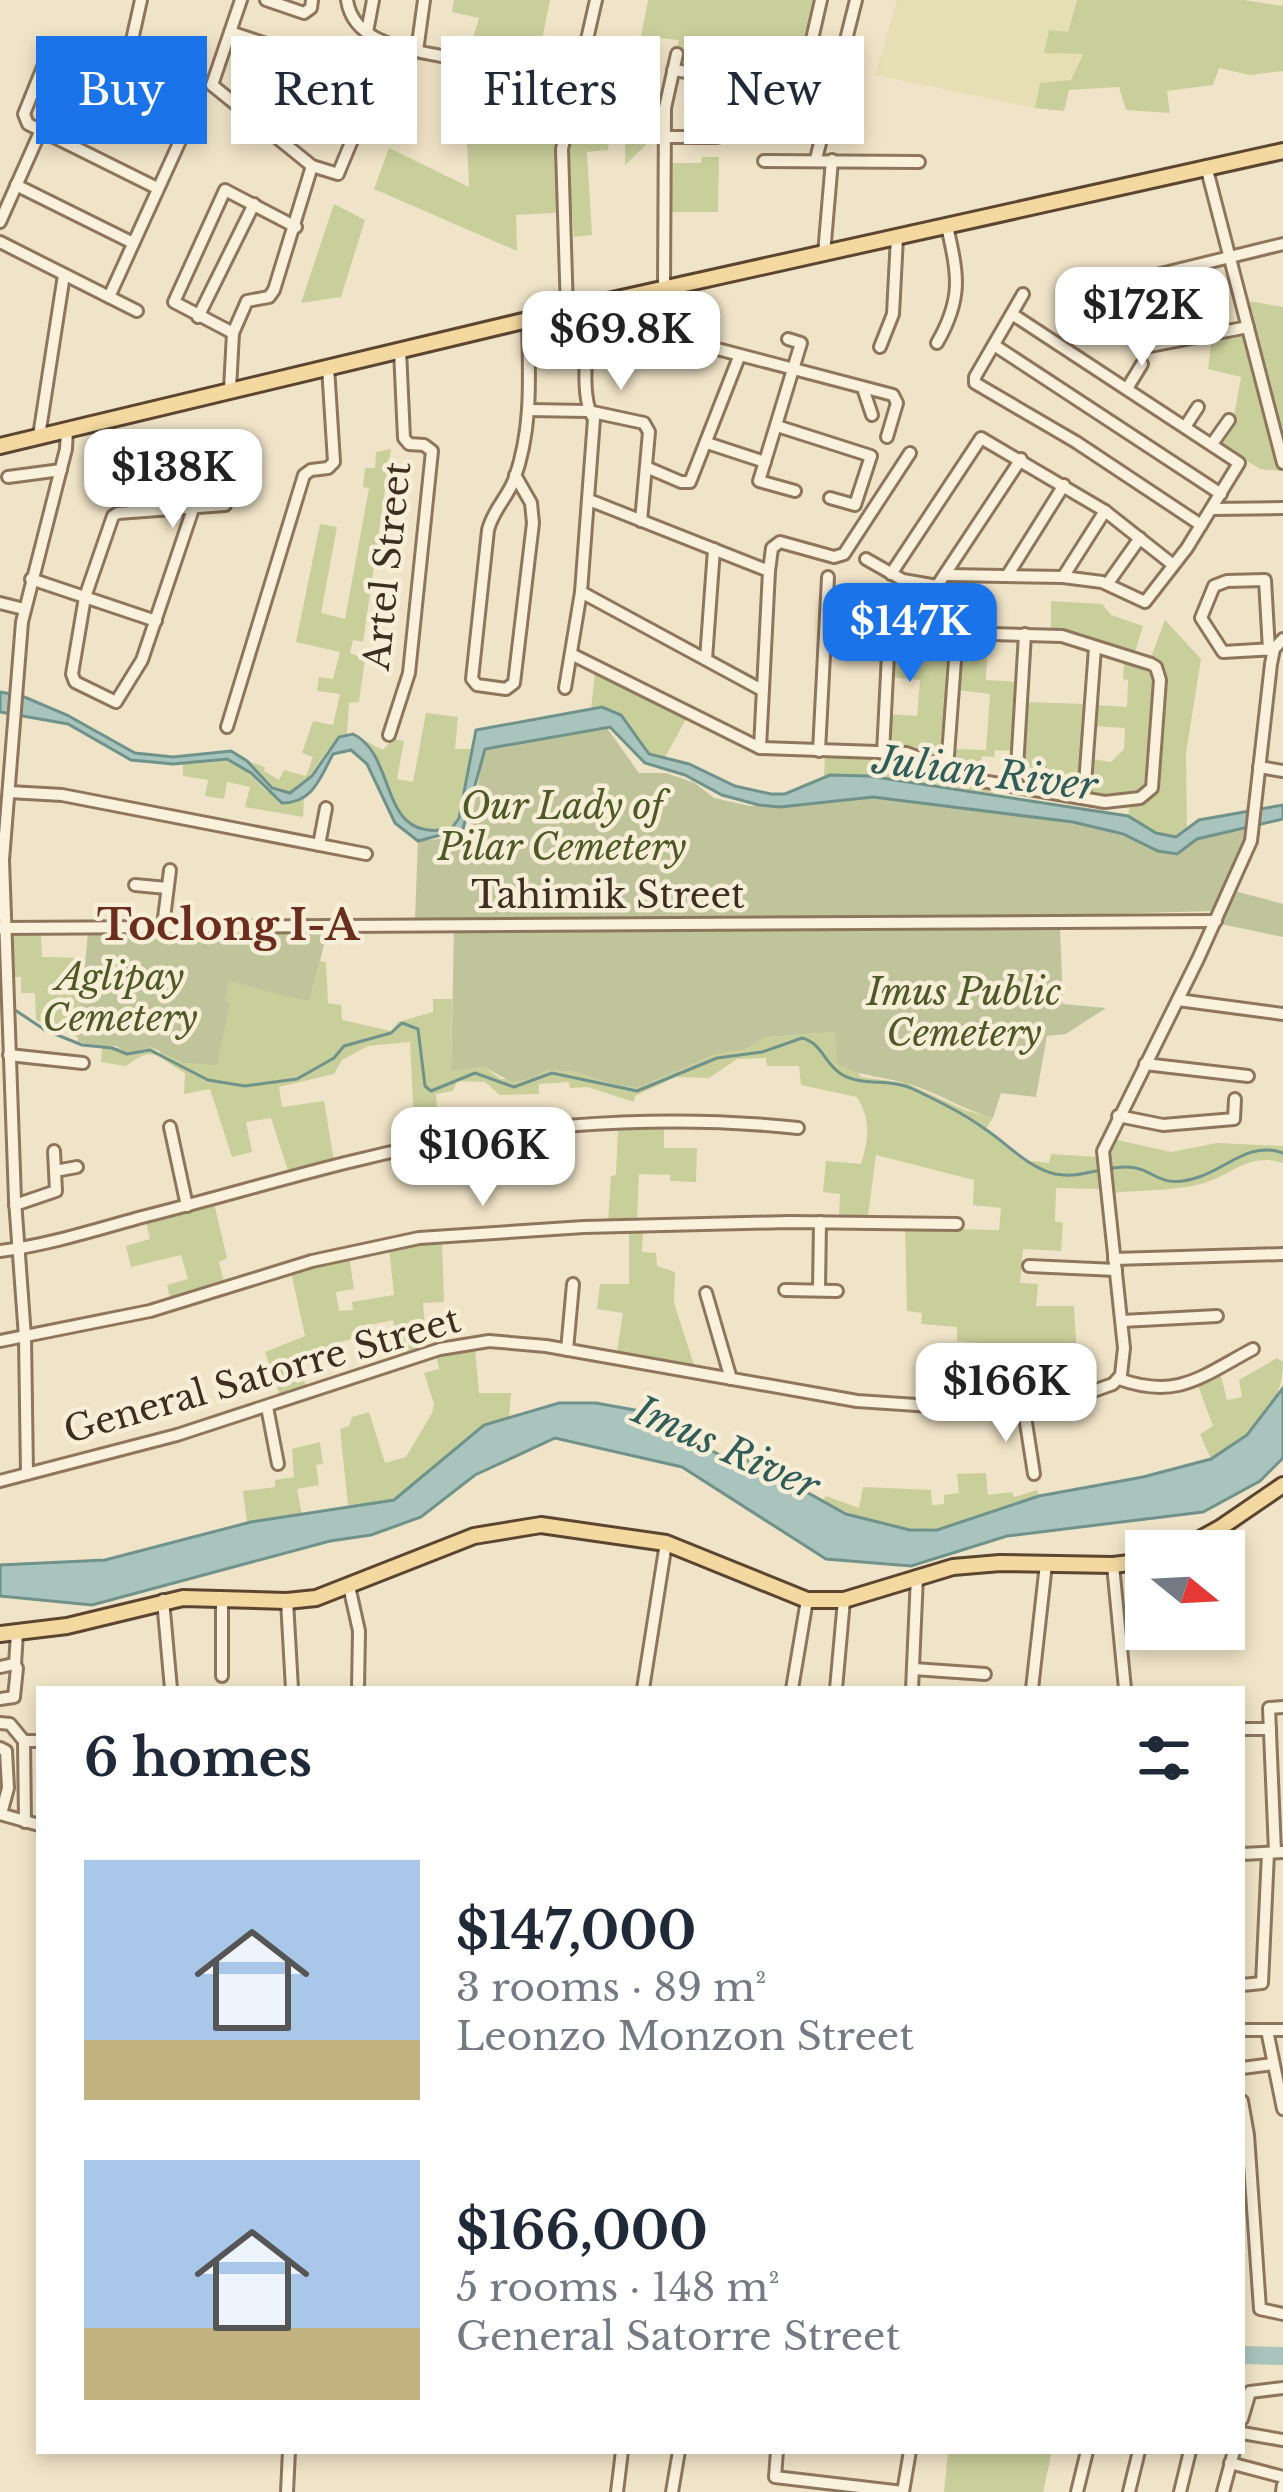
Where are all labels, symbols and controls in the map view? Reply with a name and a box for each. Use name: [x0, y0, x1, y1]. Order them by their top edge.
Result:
chip: Buy: [36, 36, 207, 144]
chip: Rent: [231, 36, 417, 144]
chip: Filters: [441, 36, 660, 144]
chip: New: [684, 36, 864, 144]
pin: $172K: [1058, 267, 1226, 369]
text: $172K: [1082, 281, 1202, 330]
pin: $69.8K: [523, 291, 719, 393]
text: $69.8K: [549, 305, 693, 354]
pin: $138K: [89, 429, 257, 531]
text: $138K: [111, 443, 235, 492]
street label: Artel Street: [354, 459, 420, 674]
pin: $147K: [826, 583, 994, 685]
text: $147K: [850, 597, 970, 646]
water label: Julian River: [869, 735, 1102, 811]
park label: Our Lady of Pilar Cemetery: [437, 784, 687, 870]
street label: Tahimik Street: [471, 873, 745, 918]
district label: Toclong I-A: [97, 899, 361, 951]
park label: Aglipay Cemetery: [42, 955, 198, 1041]
park label: Imus Public Cemetery: [865, 970, 1061, 1056]
pin: $106K: [399, 1107, 567, 1209]
text: $106K: [418, 1121, 548, 1170]
street label: General Satorre Street: [59, 1297, 466, 1453]
pin: $166K: [922, 1343, 1090, 1445]
text: $166K: [943, 1357, 1069, 1406]
water label: Imus River: [623, 1384, 829, 1512]
north arrow: [1125, 1530, 1245, 1650]
map controls: [1125, 1530, 1245, 1650]
icon: filters: [1131, 1725, 1197, 1791]
text: 6 homes: [84, 1727, 312, 1790]
text: $147,000: [456, 1900, 696, 1963]
icon: home: [180, 1908, 324, 2052]
text: 3 rooms · 89 m²: [456, 1963, 766, 2012]
text: Leonzo Monzon Street: [456, 2012, 914, 2061]
text: $166,000: [456, 2200, 708, 2263]
icon: home: [180, 2208, 324, 2352]
text: 5 rooms · 148 m²: [456, 2263, 780, 2312]
text: General Satorre Street: [456, 2312, 900, 2361]

